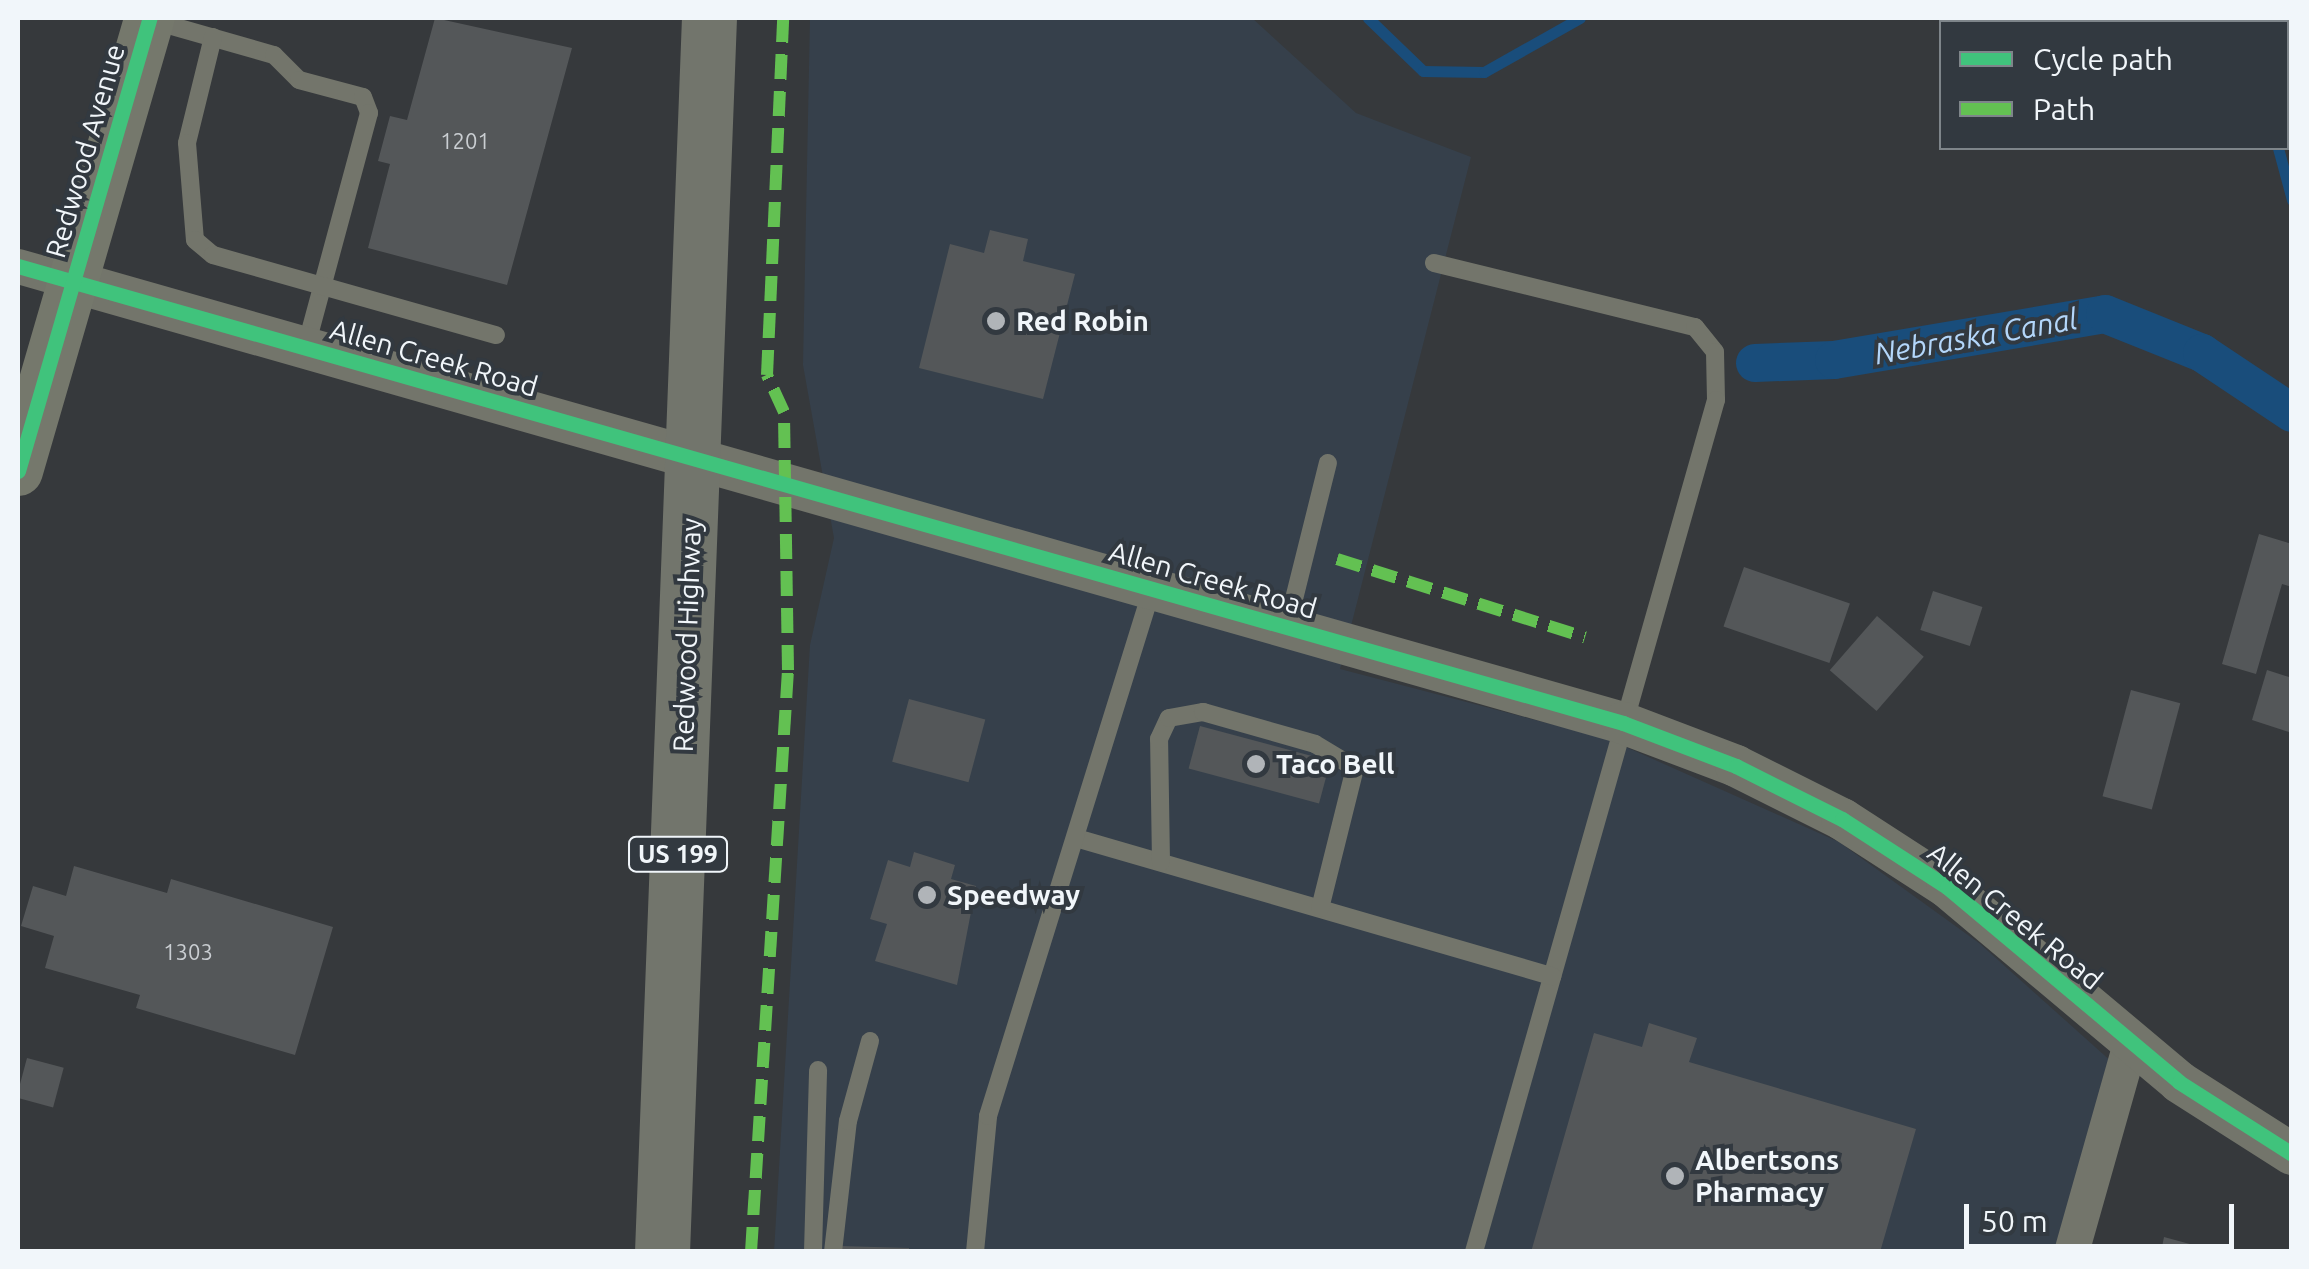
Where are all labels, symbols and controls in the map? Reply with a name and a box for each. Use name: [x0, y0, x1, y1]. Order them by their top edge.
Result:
legend: [1939, 20, 2289, 150]
street label: Redwood Avenue: [38, 40, 132, 262]
text: Cycle path: [2033, 42, 2173, 76]
text: Path: [2033, 92, 2095, 126]
house number: 1201: [440, 128, 490, 154]
water label: Nebraska Canal: [1872, 300, 2080, 372]
place label: Red Robin: [1016, 304, 1149, 338]
marker: Red Robin: [985, 310, 1007, 332]
street label: Allen Creek Road: [326, 312, 542, 404]
street label: Redwood Highway: [666, 517, 708, 753]
street label: Allen Creek Road: [1105, 534, 1321, 626]
place label: Taco Bell: [1276, 747, 1395, 781]
marker: Taco Bell: [1245, 753, 1267, 775]
road number: US 199: [628, 834, 728, 874]
street label: Allen Creek Road: [1921, 835, 2109, 997]
place label: Speedway: [947, 878, 1080, 912]
marker: Speedway: [916, 884, 938, 906]
house number: 1303: [163, 939, 213, 965]
place label: Albertsons Pharmacy: [1695, 1143, 1839, 1209]
marker: Albertsons Pharmacy: [1664, 1165, 1686, 1187]
scale bar: [1969, 1184, 2239, 1246]
text: 50 m: [1981, 1204, 2048, 1238]

